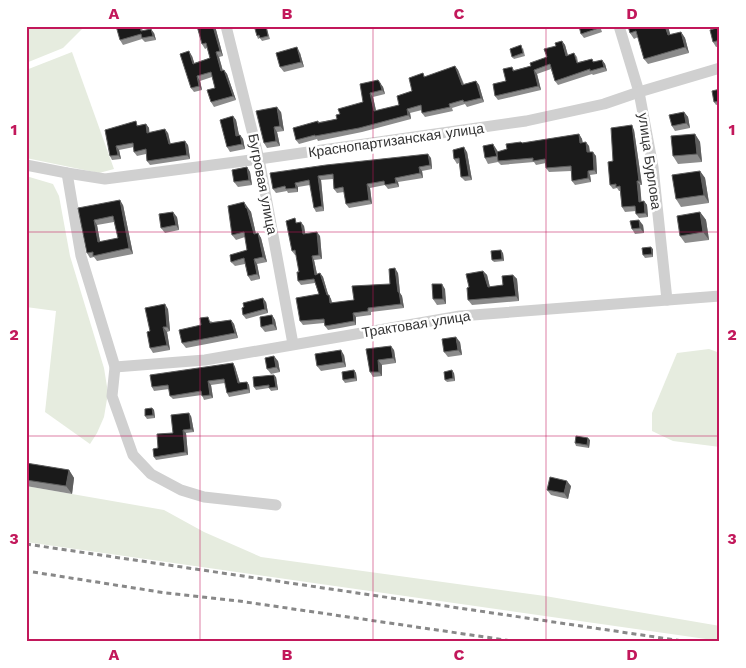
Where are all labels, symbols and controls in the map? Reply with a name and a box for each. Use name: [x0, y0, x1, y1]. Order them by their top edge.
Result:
text: A: [109, 4, 120, 23]
text: B: [282, 4, 293, 23]
text: C: [454, 4, 465, 23]
text: D: [626, 4, 638, 23]
street label: улица Бурлова: [635, 112, 665, 211]
text: 1: [11, 120, 17, 139]
street label: Краснопартизанская улица: [307, 120, 485, 160]
text: 1: [729, 120, 735, 139]
street label: Бугровая улица: [245, 132, 281, 236]
street label: Трактовая улица: [361, 307, 472, 340]
text: 2: [9, 325, 19, 344]
text: 2: [727, 325, 737, 344]
text: 3: [9, 529, 19, 548]
text: 3: [727, 529, 737, 548]
text: A: [109, 645, 120, 664]
text: B: [282, 645, 293, 664]
text: C: [454, 645, 465, 664]
text: D: [626, 645, 638, 664]

